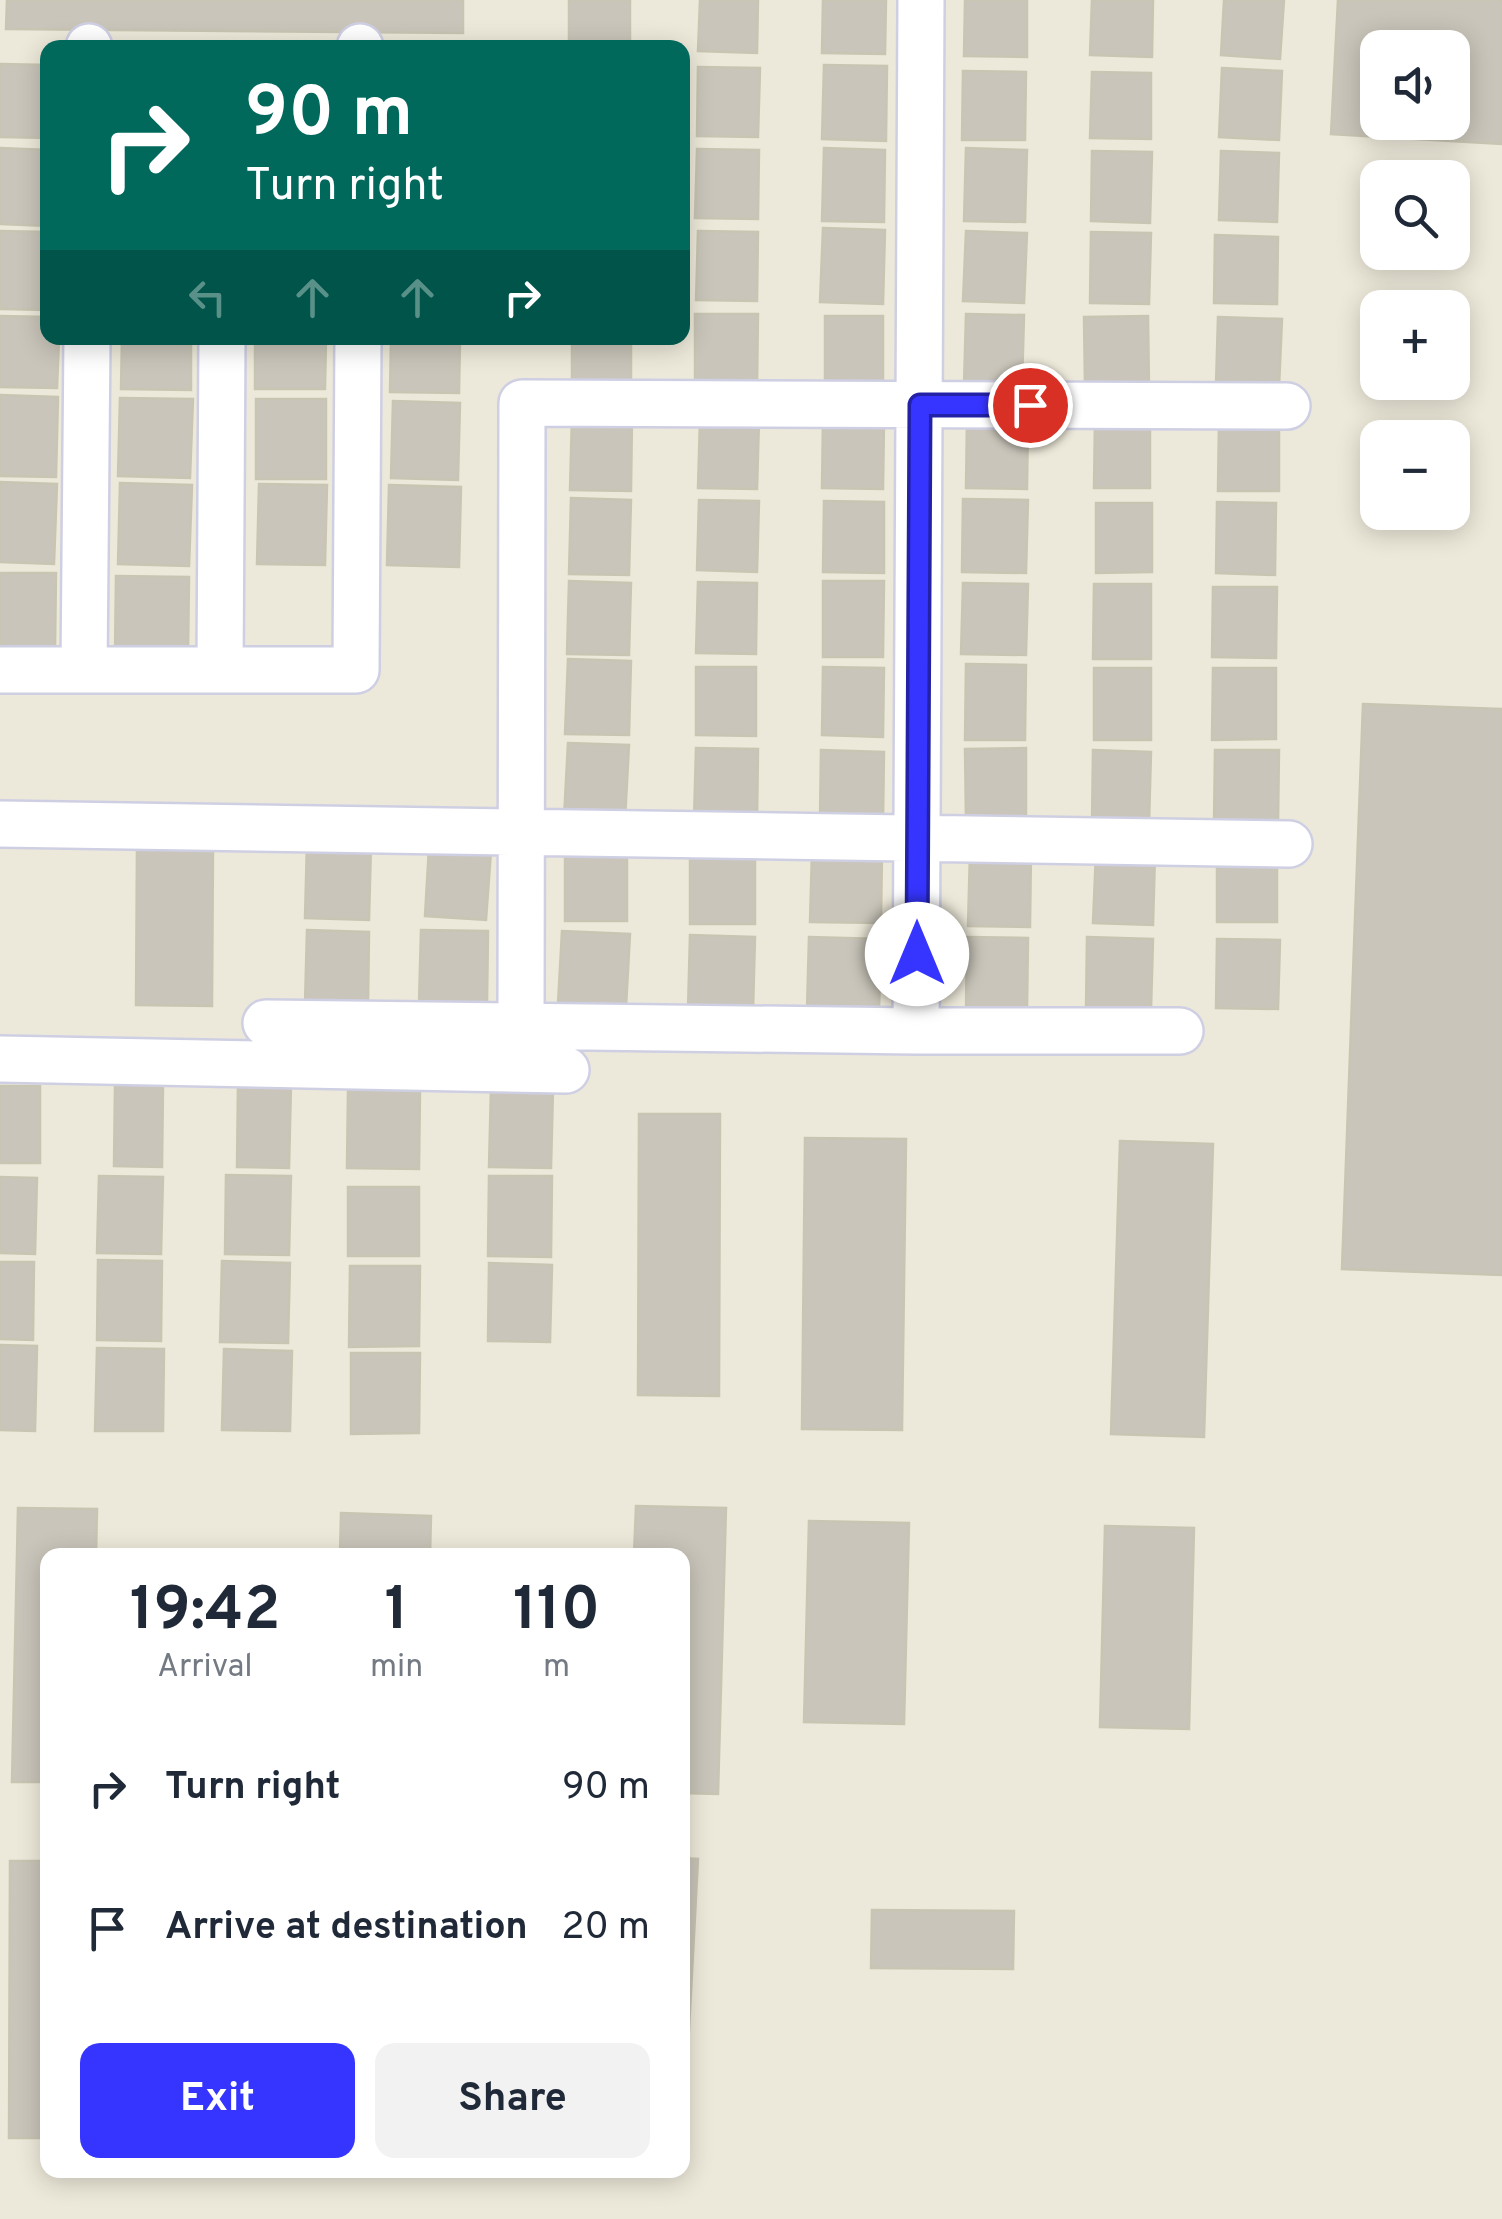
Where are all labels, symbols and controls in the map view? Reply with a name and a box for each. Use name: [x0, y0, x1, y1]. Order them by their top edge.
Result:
map controls: [1360, 30, 1470, 530]
button: sound: [1360, 30, 1470, 140]
text: 90 m: [245, 72, 413, 161]
icon: right: [80, 80, 210, 210]
text: Turn right: [245, 159, 444, 216]
button: search: [1360, 160, 1470, 270]
icon: left: [180, 270, 235, 325]
icon: ahead: [285, 270, 340, 325]
icon: ahead: [390, 270, 445, 325]
icon: right: [495, 270, 550, 325]
button: +: [1360, 290, 1470, 400]
pin: [988, 363, 1073, 448]
icon: arrive: [1003, 378, 1058, 433]
button: −: [1360, 420, 1470, 530]
position arrow: [865, 902, 969, 1006]
text: 19:42: [130, 1575, 280, 1651]
text: 1: [385, 1575, 409, 1651]
text: 110: [513, 1575, 600, 1651]
text: Arrival: [157, 1648, 253, 1688]
text: min: [370, 1648, 423, 1688]
text: m: [543, 1648, 570, 1688]
icon: right: [80, 1761, 135, 1816]
text: Turn right: [165, 1764, 340, 1813]
text: 90 m: [562, 1764, 650, 1813]
icon: arrive: [80, 1901, 135, 1956]
text: Arrive at destination: [165, 1904, 528, 1953]
text: 20 m: [561, 1904, 650, 1953]
button: Exit: [80, 2043, 355, 2158]
button: Share: [375, 2043, 650, 2158]

